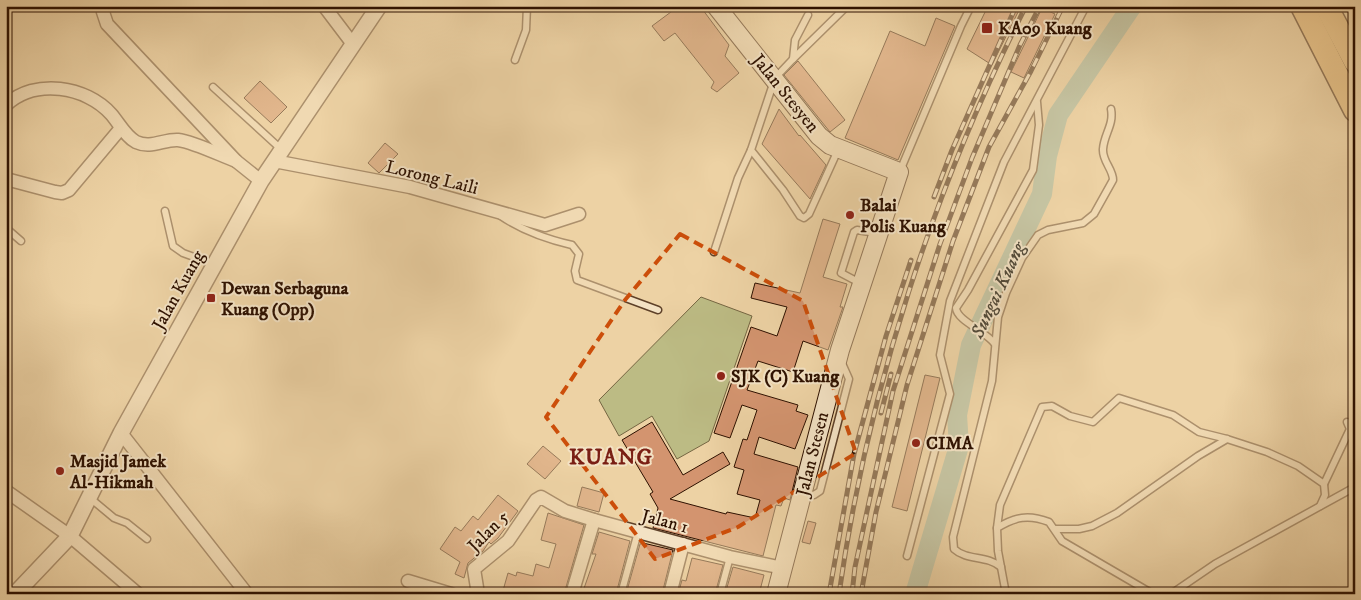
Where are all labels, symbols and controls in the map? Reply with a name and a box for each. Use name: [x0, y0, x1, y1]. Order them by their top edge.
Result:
place label: KA09 Kuang: [998, 18, 1093, 40]
marker: KA09 Kuang: [980, 21, 994, 35]
street label: Jalan Stesyen: [746, 48, 824, 138]
street label: Lorong Laili: [383, 156, 480, 200]
place label: Balai Polis Kuang: [860, 195, 947, 238]
marker: Balai Polis Kuang: [844, 209, 856, 221]
water label: Sungai Kuang: [966, 238, 1031, 343]
street label: Jalan Kuang: [147, 247, 210, 336]
place label: Dewan Serbaguna Kuang (Opp): [221, 278, 349, 321]
marker: Dewan Serbaguna Kuang (Opp): [205, 292, 217, 304]
place label: SJK (C) Kuang: [731, 366, 840, 388]
marker: SJK (C) Kuang: [715, 370, 727, 382]
street label: Jalan Stesen: [791, 409, 834, 501]
place label: CIMA: [926, 433, 974, 455]
marker: CIMA: [910, 437, 922, 449]
district label: KUANG: [569, 444, 653, 471]
place label: Masjid Jamek Al-Hikmah: [69, 451, 167, 494]
marker: Masjid Jamek Al-Hikmah: [54, 465, 66, 477]
street label: Jalan 1: [637, 505, 690, 539]
street label: Jalan 5: [462, 506, 514, 558]

